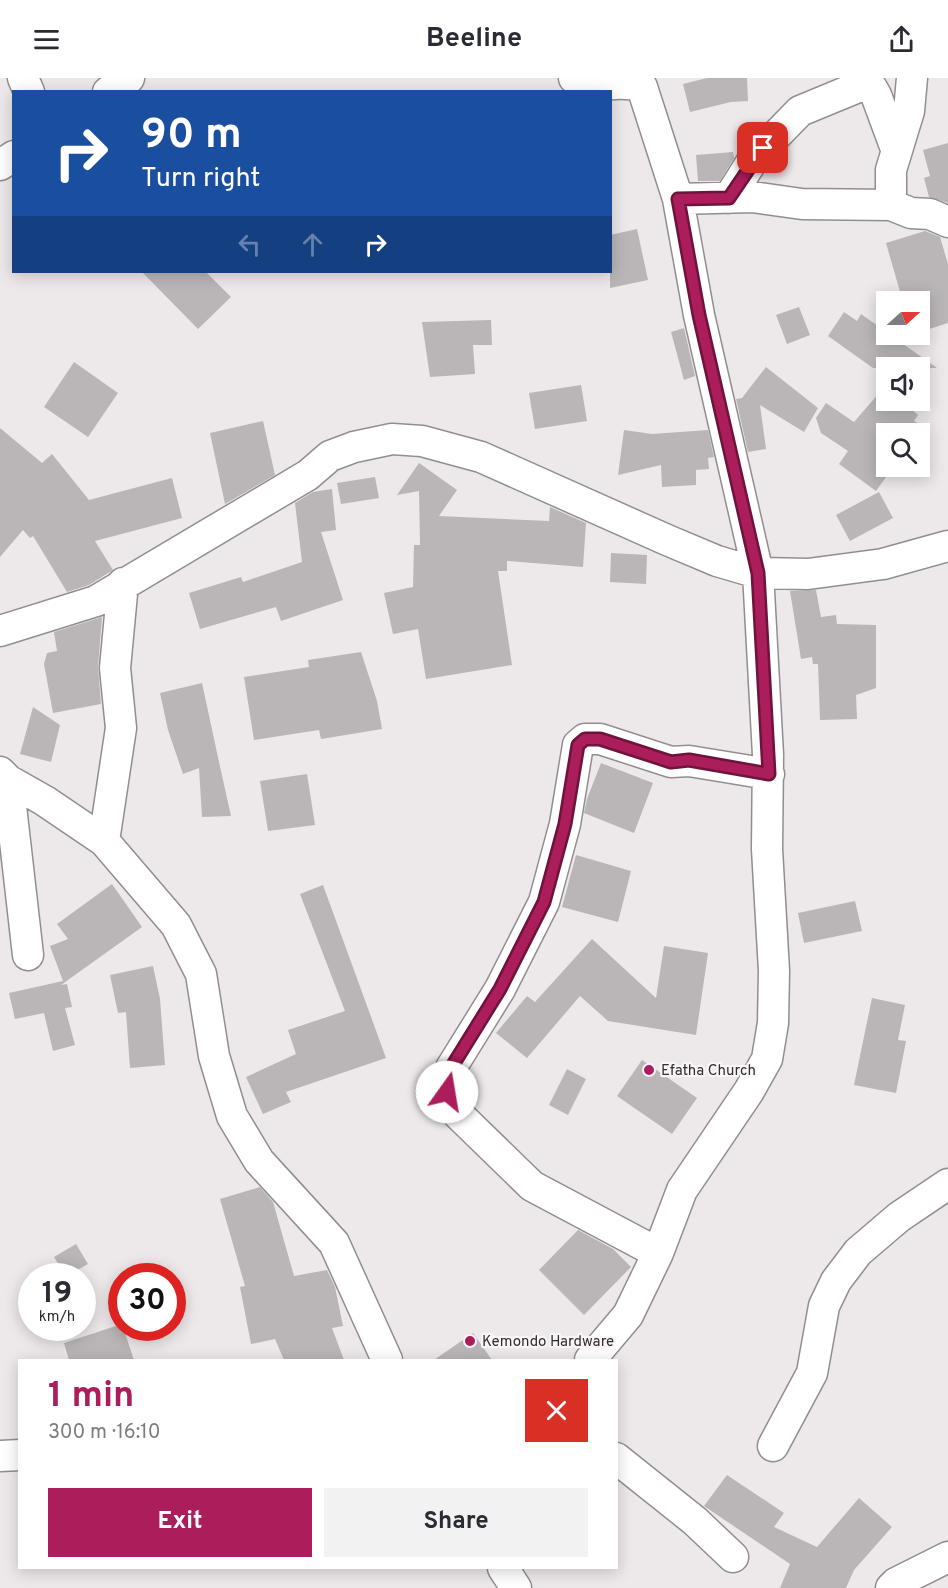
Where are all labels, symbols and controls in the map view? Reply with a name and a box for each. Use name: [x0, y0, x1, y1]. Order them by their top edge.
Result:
text: Beeline: [426, 22, 522, 56]
icon: menu: [30, 23, 63, 56]
icon: share: [885, 23, 918, 56]
text: 90 m: [141, 110, 242, 163]
icon: right: [42, 114, 120, 192]
pin: [737, 122, 788, 173]
icon: arrive: [746, 131, 779, 164]
text: Turn right: [141, 162, 260, 196]
icon: left: [233, 228, 266, 261]
icon: ahead: [296, 228, 329, 261]
icon: right: [359, 228, 392, 261]
north arrow: [876, 291, 930, 345]
map controls: [876, 291, 930, 477]
button: sound: [876, 357, 930, 411]
button: search: [876, 423, 930, 477]
position arrow: [415, 1060, 479, 1124]
place label: Efatha Church: [661, 1062, 756, 1081]
marker: Efatha Church: [642, 1063, 656, 1077]
speed limit sign: 30: [108, 1263, 186, 1341]
text: 19: [42, 1276, 72, 1313]
text: km/h: [39, 1308, 75, 1327]
place label: Kemondo Hardware: [482, 1333, 614, 1352]
marker: Kemondo Hardware: [463, 1334, 477, 1348]
text: 1 min: [48, 1374, 134, 1420]
button: close: [525, 1379, 588, 1442]
text: 300 m · 16:10: [48, 1420, 161, 1446]
button: Exit: [48, 1488, 312, 1557]
button: Share: [324, 1488, 588, 1557]

